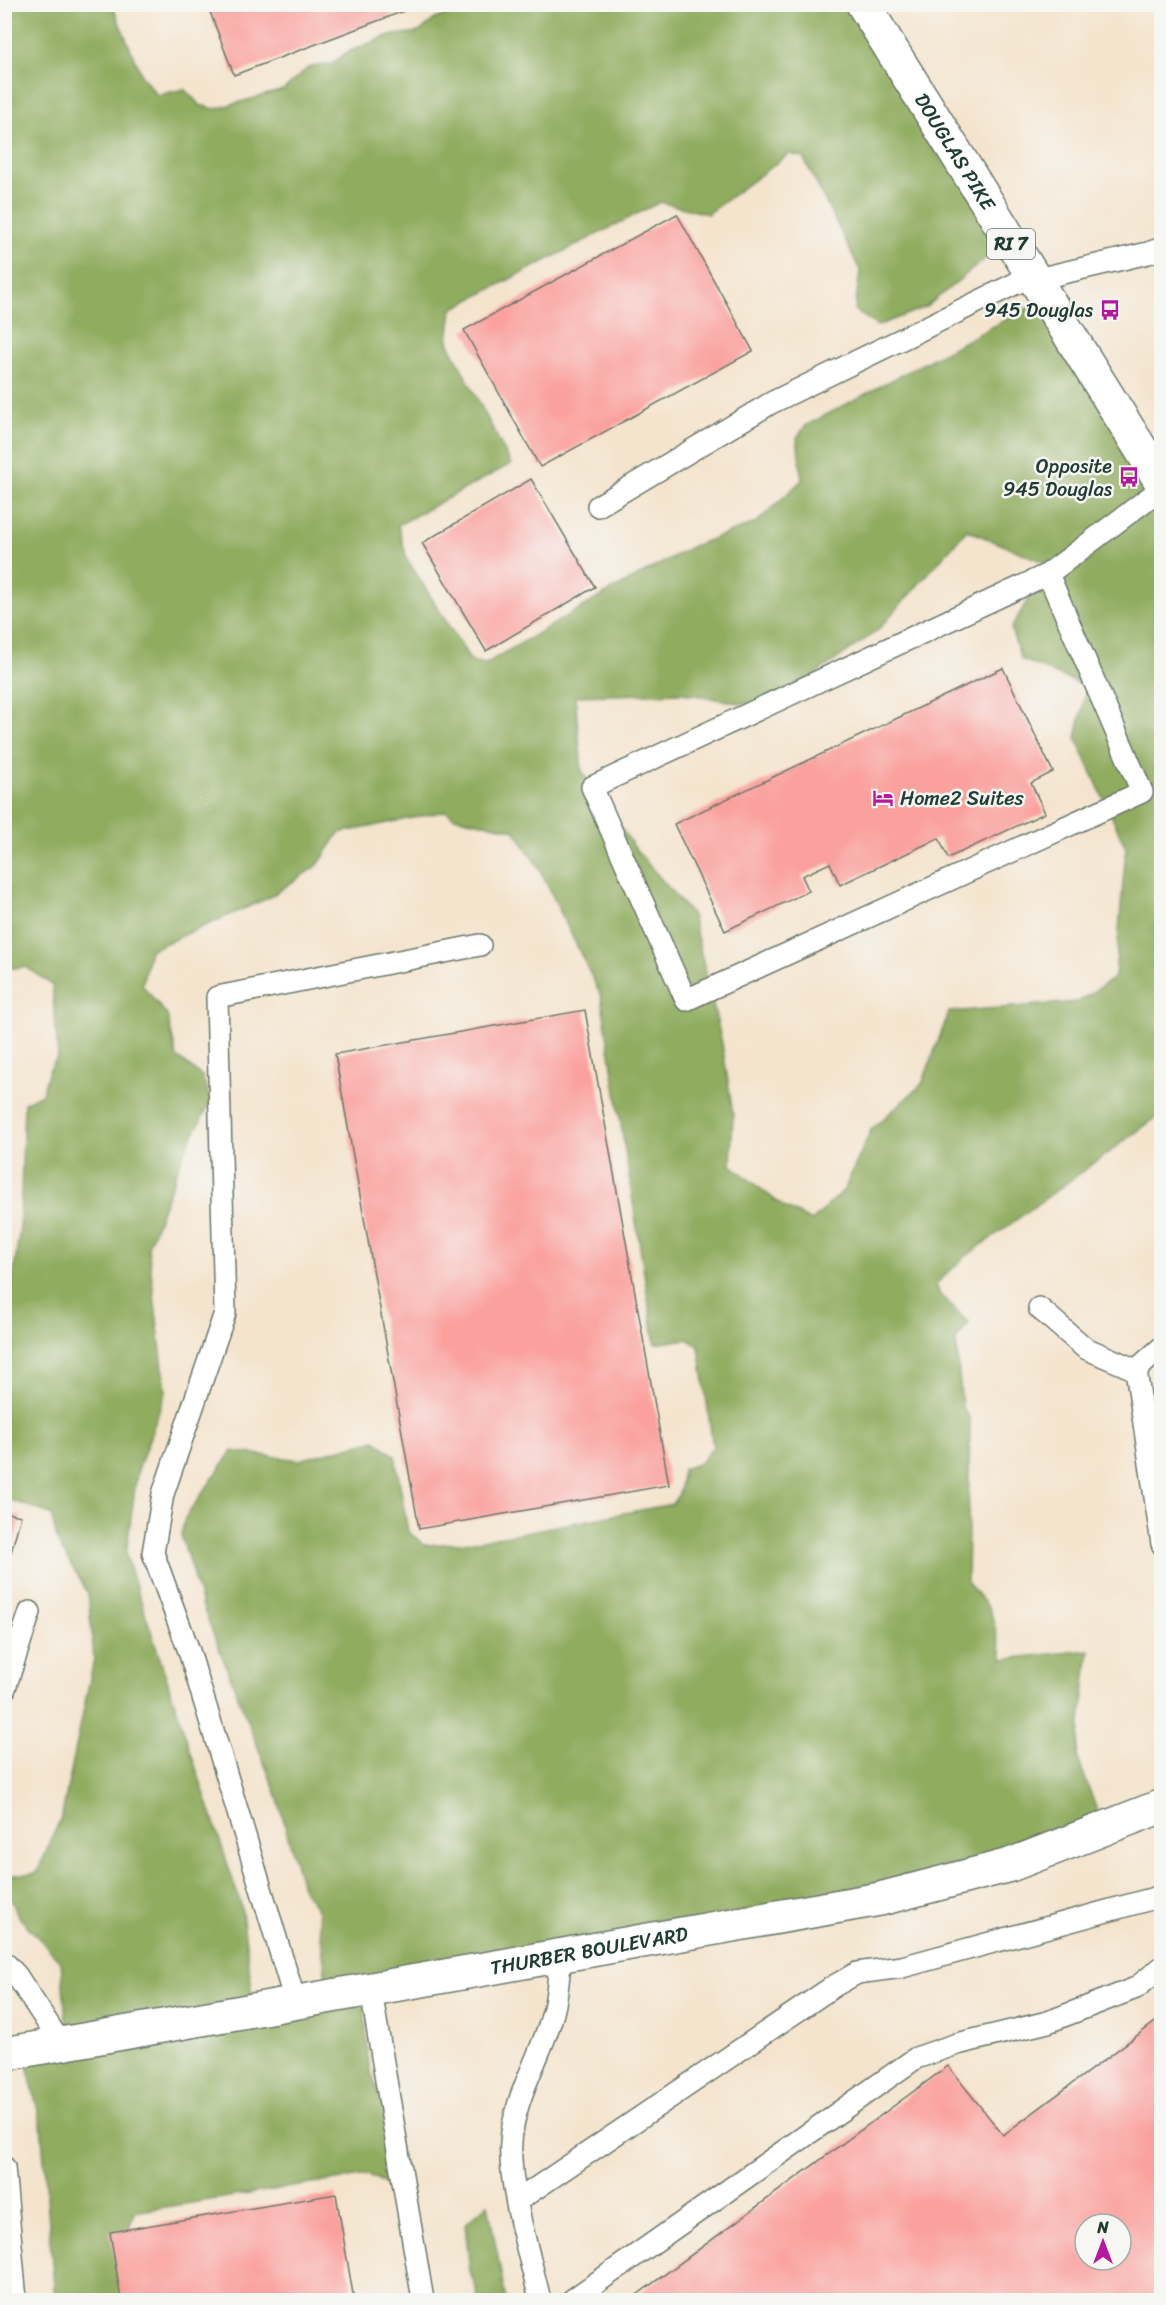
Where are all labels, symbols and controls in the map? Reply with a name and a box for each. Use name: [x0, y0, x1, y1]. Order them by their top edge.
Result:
street label: DOUGLAS PIKE: [905, 86, 1006, 219]
road number: RI 7: [987, 229, 1035, 259]
place label: 945 Douglas: [984, 293, 1094, 328]
bus stop icon: 945 Douglas: [1098, 298, 1122, 322]
place label: Opposite 945 Douglas: [1003, 449, 1113, 507]
bus stop icon: Opposite 945 Douglas: [1117, 465, 1141, 489]
place label: Home2 Suites: [900, 781, 1025, 816]
hotel icon: Home2 Suites: [871, 786, 895, 810]
street label: THURBER BOULEVARD: [488, 1916, 690, 1986]
north arrow: [1073, 2212, 1133, 2272]
text: N: [1096, 2213, 1109, 2242]

